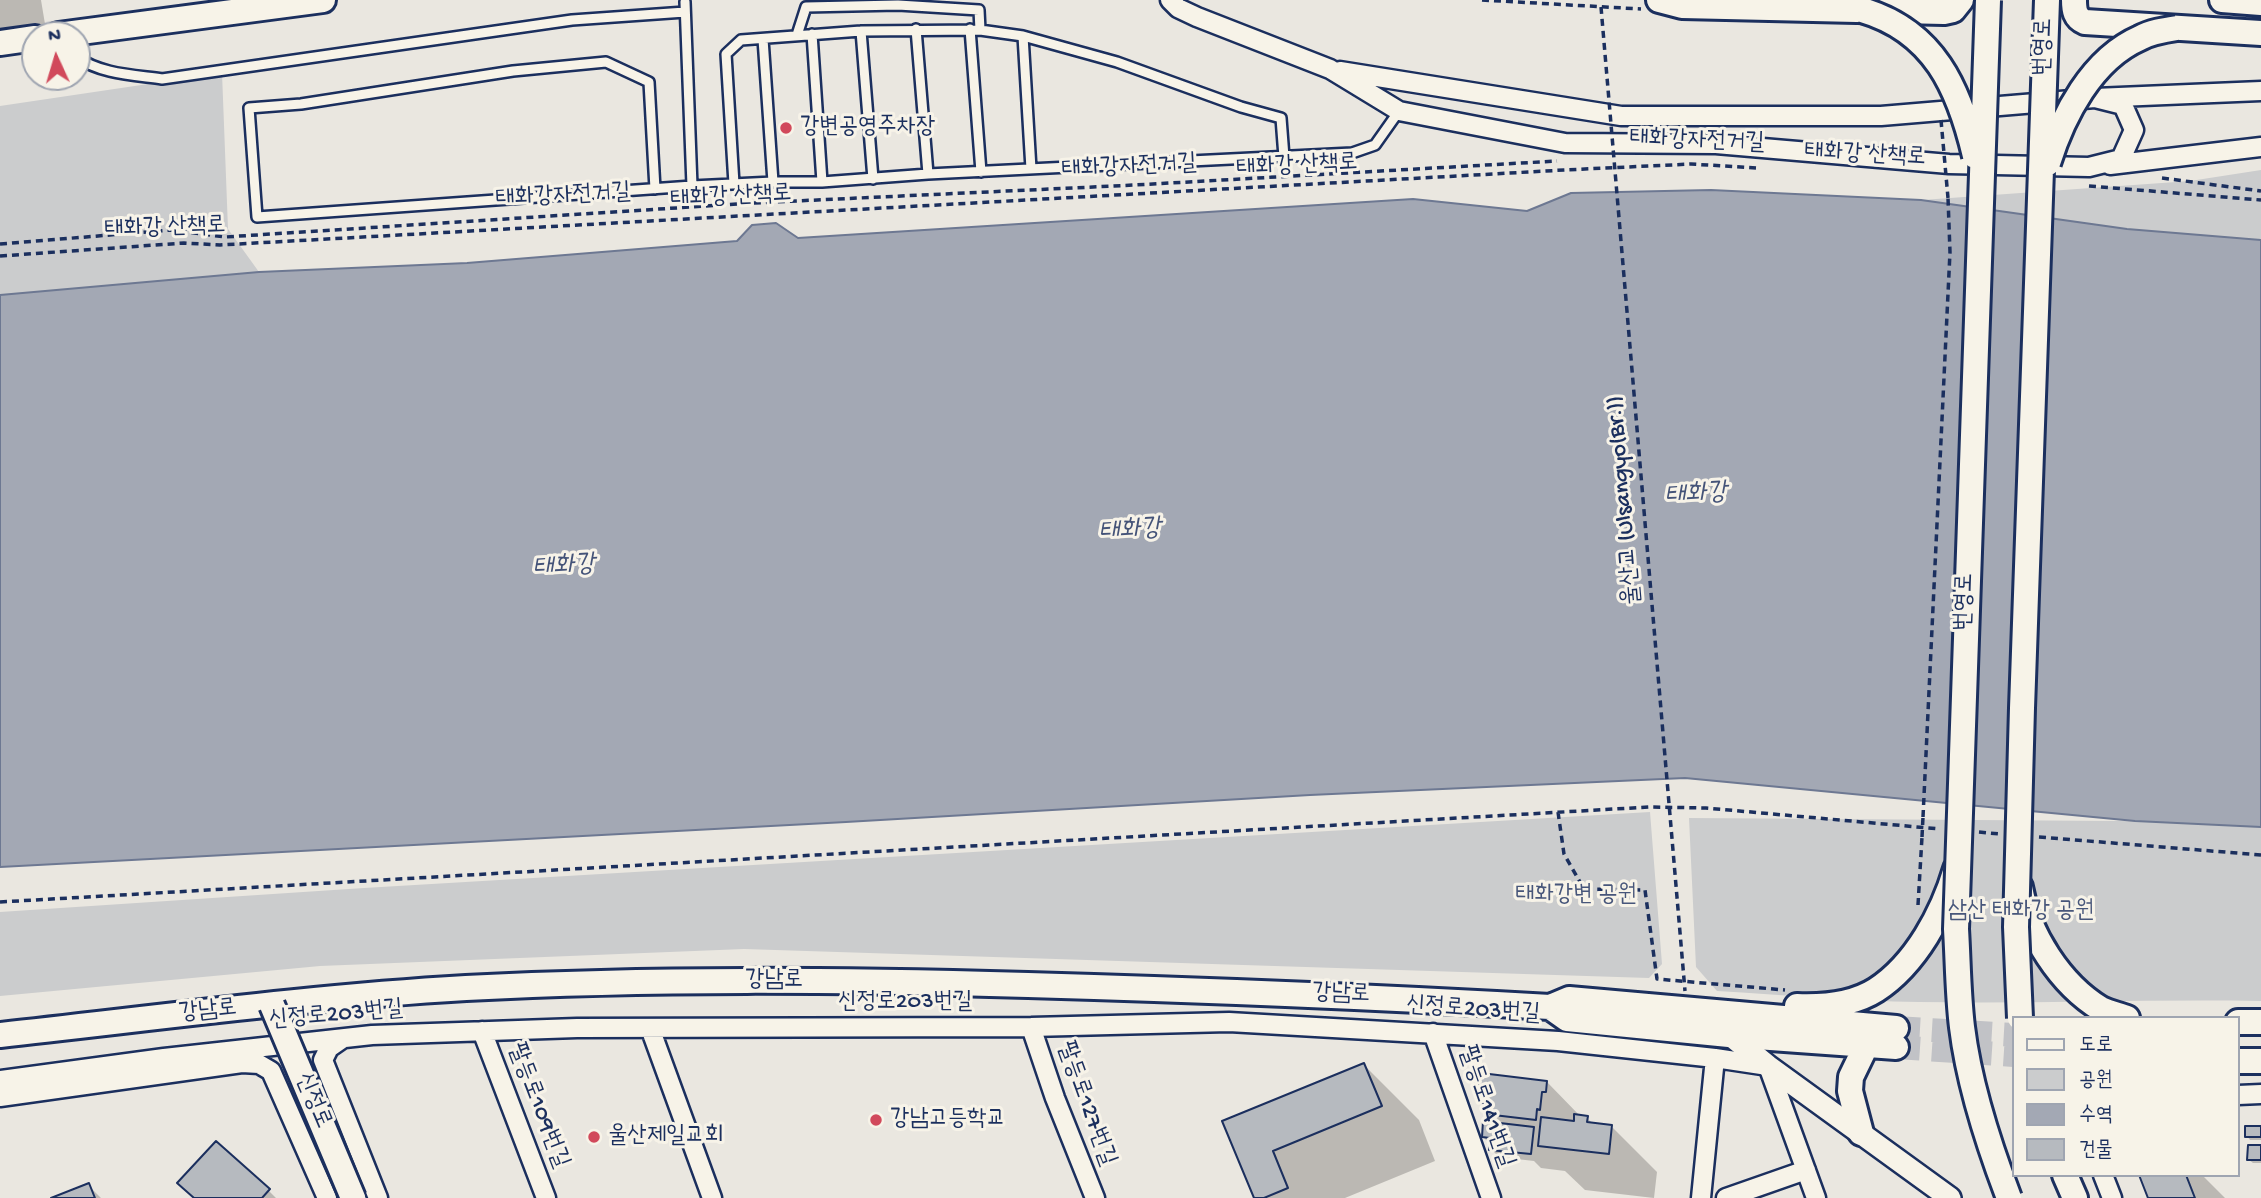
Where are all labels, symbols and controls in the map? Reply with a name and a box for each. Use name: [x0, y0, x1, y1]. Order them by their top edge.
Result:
street label: 번영로: [2030, 18, 2060, 76]
north arrow: [21, 21, 91, 91]
text: N: [48, 25, 62, 48]
place label: 강변공영주차장: [800, 114, 935, 142]
marker: 강변공영주차장: [778, 120, 794, 136]
street label: 태화강자전거길: [1629, 125, 1765, 159]
street label: 태화강 산책로: [1804, 138, 1926, 174]
street label: 태화강 산책로: [1236, 149, 1358, 185]
street label: 태화강자전거길: [1061, 150, 1197, 186]
street label: 태화강자전거길: [495, 179, 631, 215]
street label: 태화강 산책로: [670, 180, 792, 216]
street label: 태화강 산책로: [104, 212, 226, 246]
street label: 울산교 (Ulsangyo(Br.)): [1602, 394, 1648, 606]
water label: 태화강: [1664, 478, 1728, 514]
water label: 태화강: [1098, 514, 1162, 550]
water label: 태화강: [532, 550, 596, 586]
street label: 번영로: [1951, 573, 1981, 631]
park label: 태화강변 공원: [1515, 882, 1637, 910]
park label: 삼산 태화강 공원: [1948, 898, 2094, 926]
street label: 강남로: [745, 967, 803, 995]
street label: 강남로: [1312, 980, 1370, 1010]
street label: 신정로203번길: [838, 989, 972, 1017]
street label: 신정로203번길: [1405, 992, 1541, 1030]
street label: 강남로: [178, 995, 238, 1029]
street label: 신정로203번길: [268, 996, 404, 1036]
legend: [2012, 1016, 2240, 1177]
text: 도로: [2079, 1034, 2113, 1059]
street label: 팔등로127번길: [1049, 1038, 1121, 1170]
street label: 팔등로109번길: [500, 1039, 574, 1173]
street label: 팔등로141번길: [1451, 1042, 1519, 1172]
street label: 신정로: [287, 1069, 337, 1133]
text: 공원: [2079, 1069, 2113, 1094]
text: 수역: [2079, 1104, 2113, 1129]
place label: 강남고등학교: [890, 1106, 1006, 1134]
marker: 강남고등학교: [868, 1112, 884, 1128]
place label: 울산제일교회: [608, 1123, 724, 1151]
marker: 울산제일교회: [586, 1129, 602, 1145]
text: 건물: [2079, 1139, 2113, 1164]

